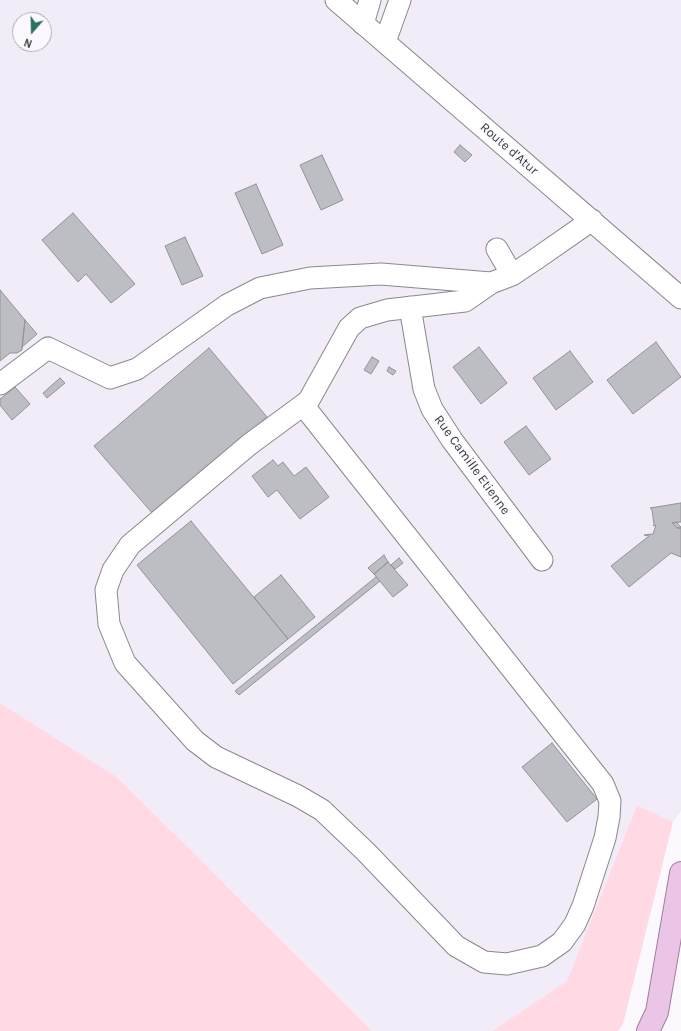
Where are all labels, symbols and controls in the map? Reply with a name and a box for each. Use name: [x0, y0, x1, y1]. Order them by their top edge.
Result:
north arrow: [12, 12, 52, 52]
text: N: [22, 35, 34, 50]
street label: Route d'Atur: [477, 120, 541, 178]
street label: Rue Camille Etienne: [431, 412, 513, 518]

